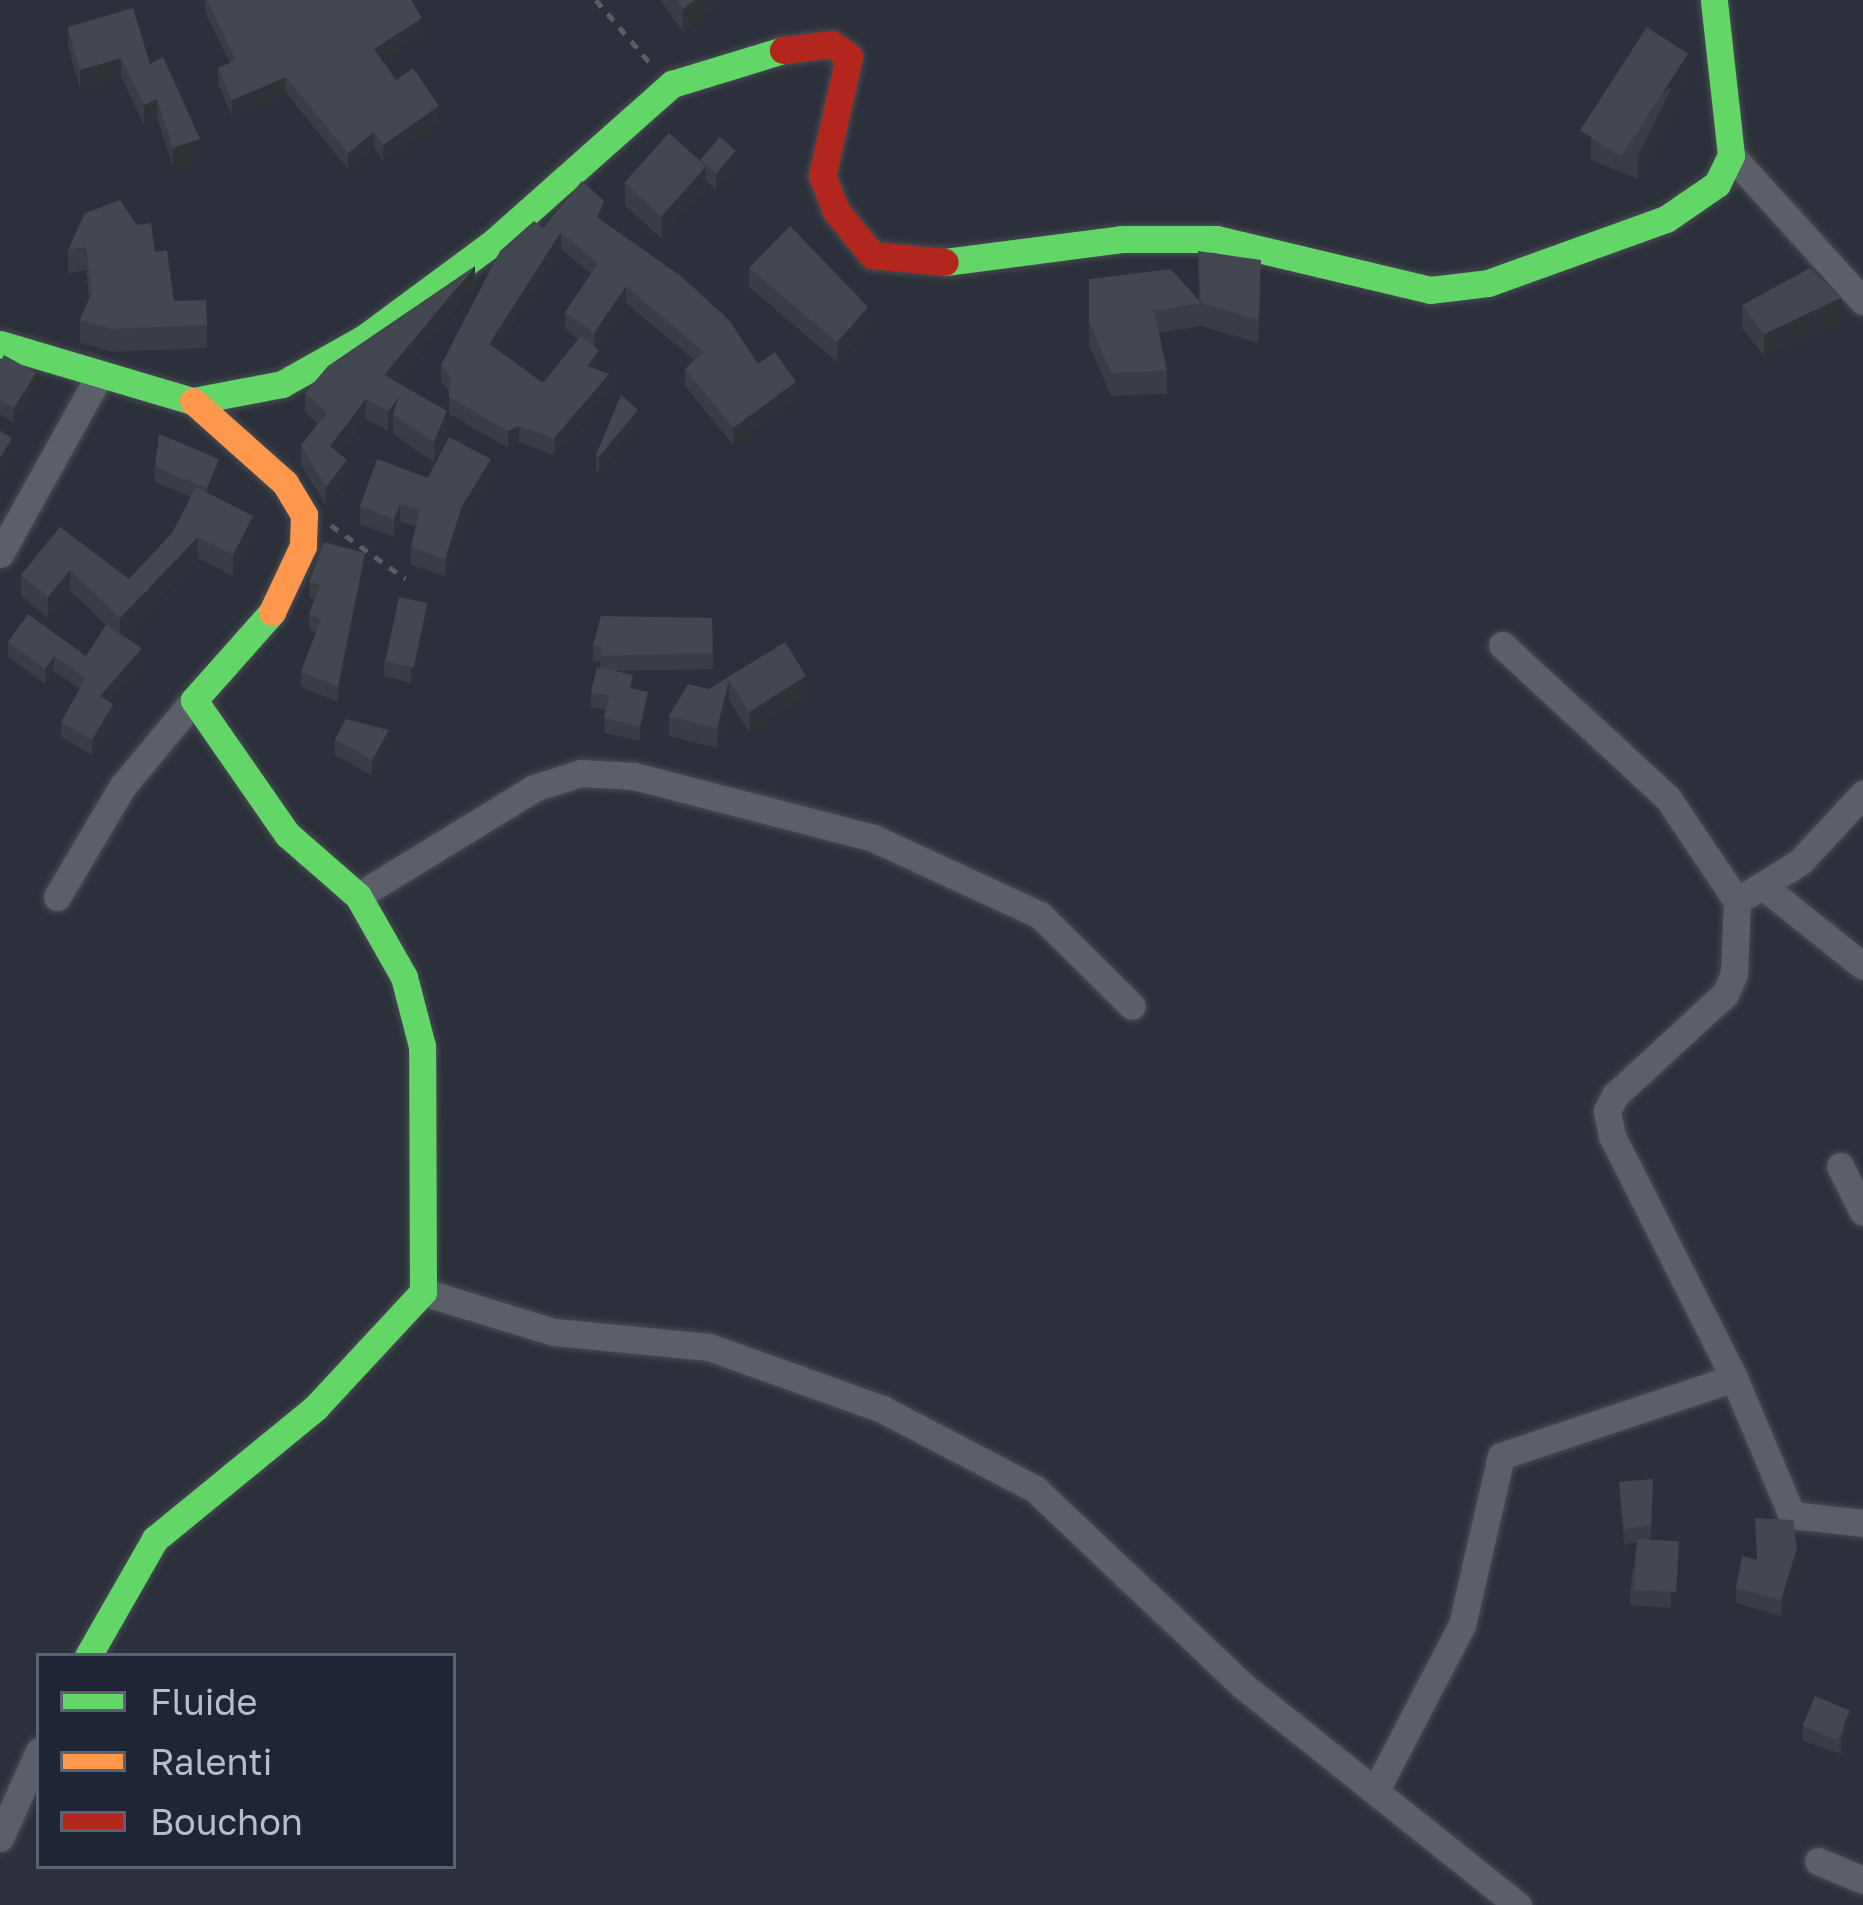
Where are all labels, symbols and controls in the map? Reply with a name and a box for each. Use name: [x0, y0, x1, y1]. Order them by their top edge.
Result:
legend: [36, 1653, 456, 1869]
text: Fluide: [150, 1680, 257, 1723]
text: Ralenti: [150, 1740, 272, 1783]
text: Bouchon: [150, 1800, 303, 1843]

